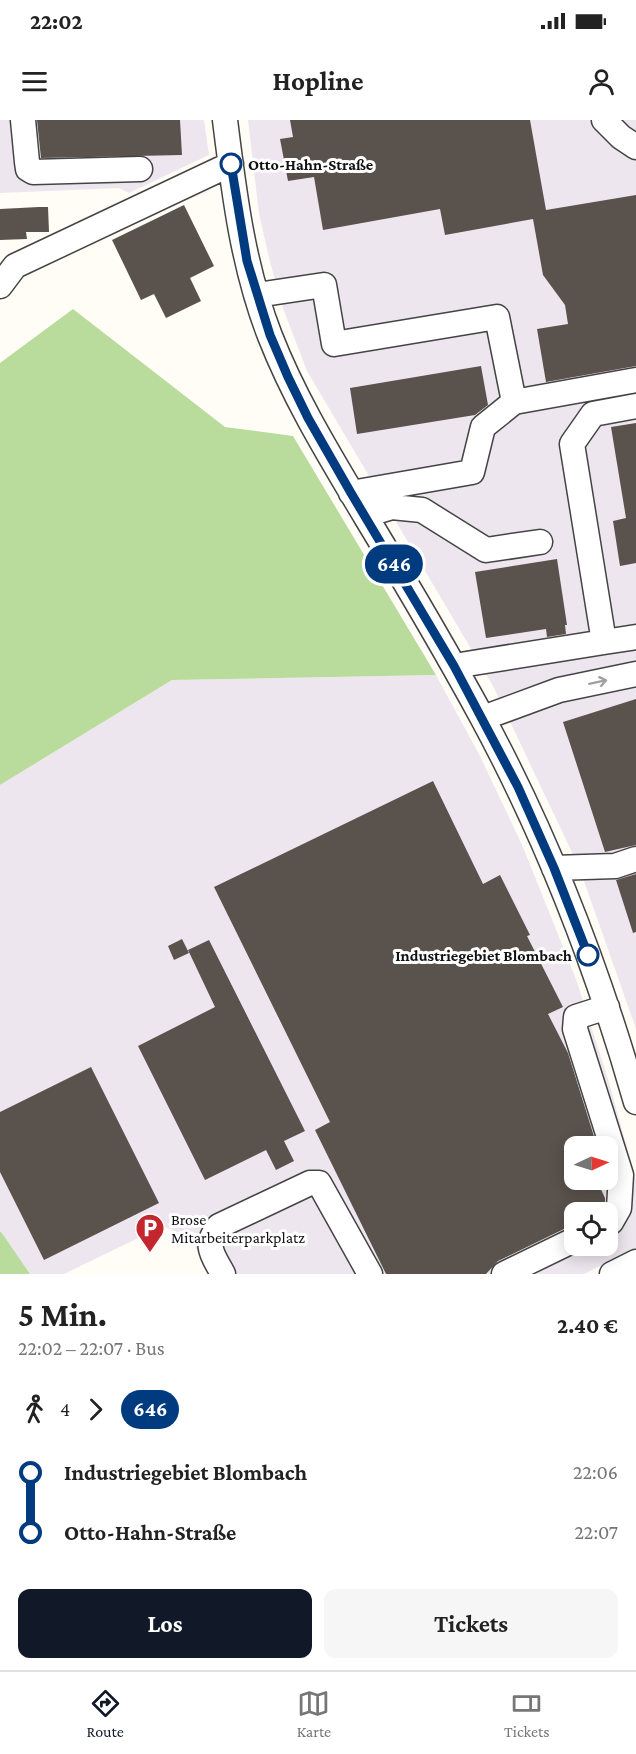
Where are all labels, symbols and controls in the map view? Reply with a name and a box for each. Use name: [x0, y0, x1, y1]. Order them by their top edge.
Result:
text: 22:02: [30, 9, 83, 34]
icon: menu: [18, 65, 51, 98]
icon: person: [585, 65, 618, 98]
text: Hopline: [272, 66, 364, 96]
marker: Otto-Hahn-Straße: [220, 153, 242, 175]
place label: Otto-Hahn-Straße: [248, 156, 374, 173]
line badge: 646: [360, 544, 428, 584]
text: 646: [377, 552, 411, 576]
one-way arrow: [587, 676, 607, 687]
marker: Industriegebiet Blombach: [577, 944, 599, 966]
place label: Industriegebiet Blombach: [395, 947, 572, 964]
north arrow: [564, 1136, 618, 1190]
map controls: [564, 1136, 618, 1256]
button: locate: [564, 1202, 618, 1256]
place label: Brose Mitarbeiterparkplatz: [171, 1211, 305, 1247]
parking icon: Brose Mitarbeiterparkplatz: [134, 1212, 166, 1254]
text: 5 Min.: [18, 1296, 107, 1333]
text: 2.40 €: [557, 1313, 618, 1338]
text: 22:02 – 22:07 · Bus: [18, 1337, 165, 1359]
icon: walk: [18, 1393, 51, 1426]
icon: forward: [79, 1393, 112, 1426]
text: 646: [133, 1397, 167, 1421]
text: 4: [60, 1398, 70, 1420]
text: Industriegebiet Blombach: [64, 1460, 307, 1485]
text: 22:06: [573, 1461, 618, 1483]
text: Otto-Hahn-Straße: [64, 1520, 236, 1545]
text: 22:07: [574, 1521, 618, 1543]
button: Los: [18, 1589, 312, 1658]
button: Tickets: [324, 1589, 618, 1658]
tab: Route: [86, 1687, 124, 1740]
tab: Karte: [297, 1687, 331, 1740]
tab: Tickets: [504, 1687, 550, 1740]

